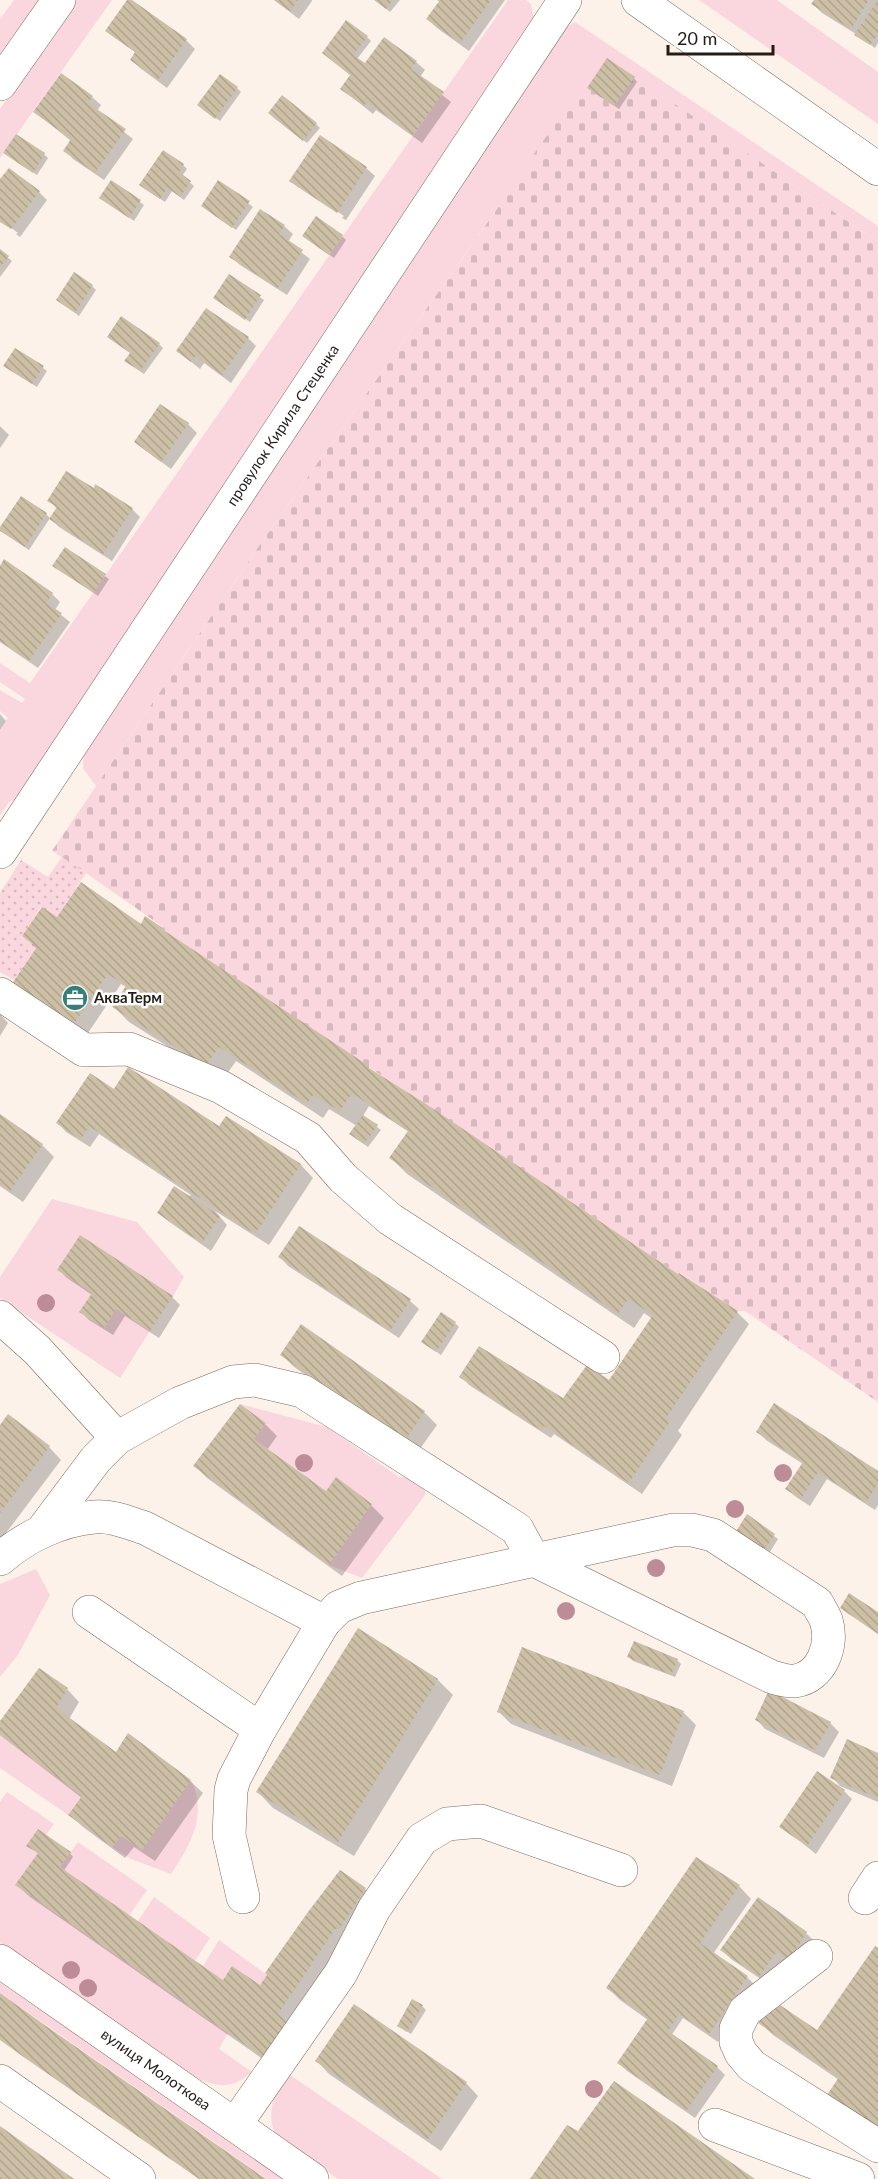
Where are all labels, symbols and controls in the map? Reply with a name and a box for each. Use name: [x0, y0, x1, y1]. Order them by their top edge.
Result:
scale bar: [668, 18, 773, 56]
text: 20 m: [677, 27, 717, 49]
street label: провулок Кирила Стеценка: [222, 341, 342, 509]
office icon: АкваТерм: [60, 983, 90, 1013]
place label: АкваТерм: [93, 988, 162, 1006]
street label: вулиця Молоткова: [98, 2025, 215, 2113]

